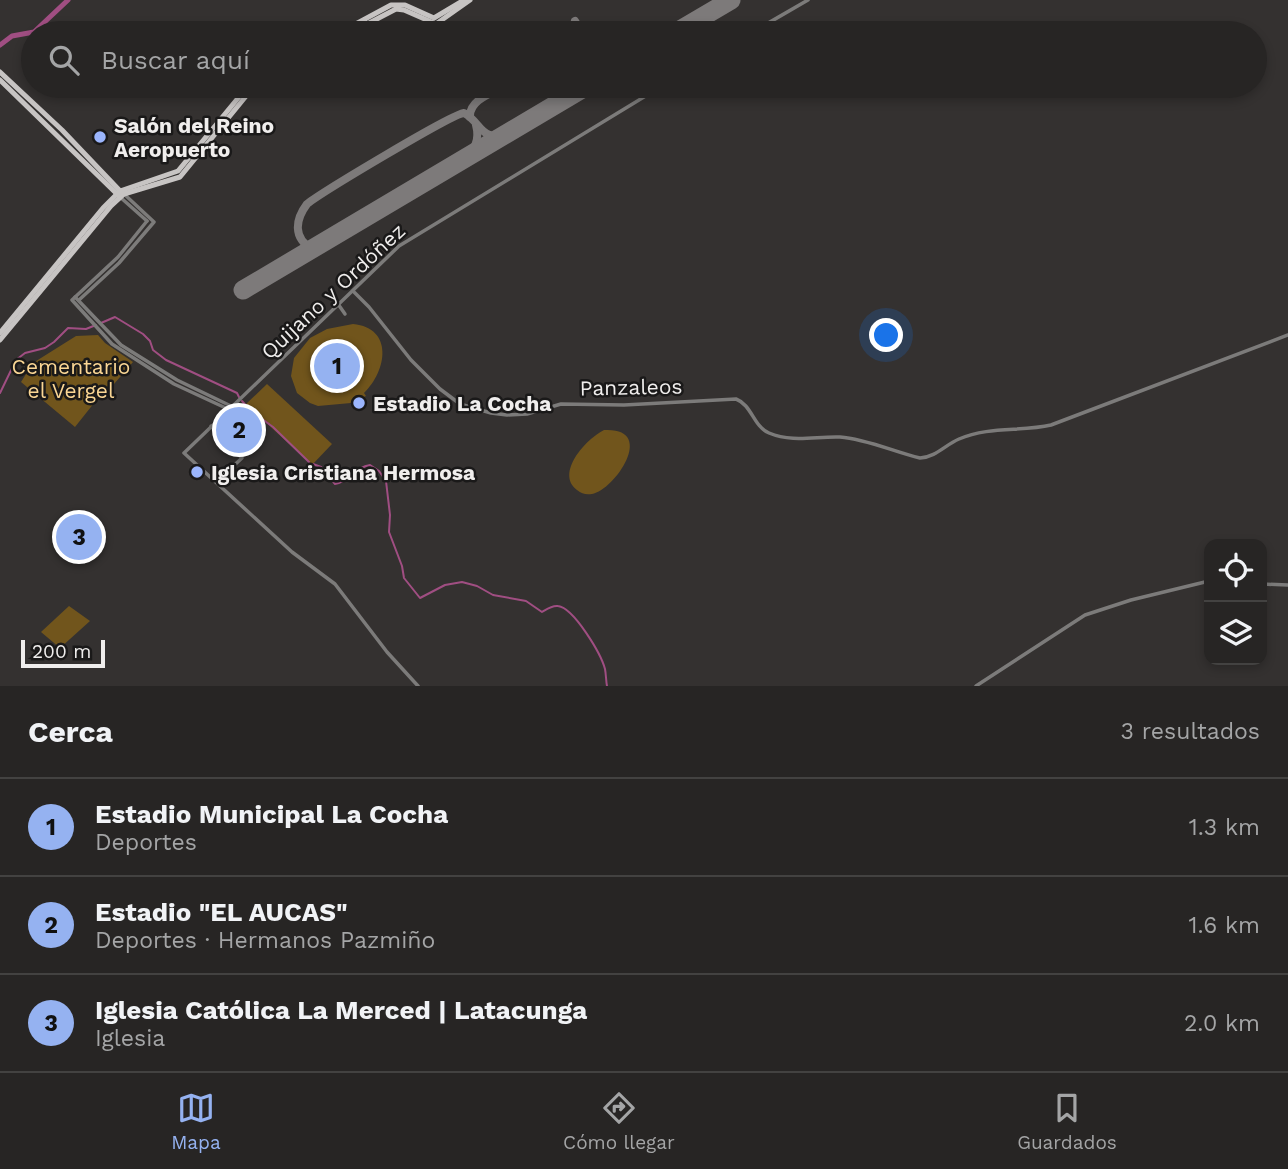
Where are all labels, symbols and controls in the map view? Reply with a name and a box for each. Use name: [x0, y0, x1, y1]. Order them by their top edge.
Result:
search box: [21, 21, 1267, 98]
icon: search: [45, 41, 83, 79]
text: Buscar aquí: [101, 45, 250, 75]
place label: Salón del Reino Aeropuerto: [114, 113, 274, 162]
marker: Salón del Reino Aeropuerto: [92, 129, 108, 145]
street label: Quijano y Ordóñez: [256, 218, 410, 364]
your location: [869, 318, 903, 352]
pin: 1: [314, 340, 360, 392]
park label: Cementario el Vergel: [12, 354, 130, 403]
street label: Panzaleos: [579, 374, 683, 400]
place label: Estadio La Cocha: [373, 391, 552, 416]
marker: Estadio La Cocha: [351, 395, 367, 411]
pin: 2: [216, 404, 262, 456]
place label: Iglesia Cristiana Hermosa: [211, 460, 476, 485]
marker: Iglesia Cristiana Hermosa: [189, 464, 205, 480]
pin: 3: [56, 511, 102, 563]
map controls: [1204, 539, 1267, 665]
button: locate: [1204, 539, 1267, 602]
button: layers: [1204, 602, 1267, 665]
scale bar: [21, 637, 105, 669]
text: 200 m: [32, 640, 91, 663]
text: Cerca: [28, 714, 113, 749]
text: 3 resultados: [1121, 718, 1260, 745]
text: Estadio Municipal La Cocha: [95, 799, 448, 829]
text: 1: [46, 814, 56, 841]
text: 1.3 km: [1189, 814, 1260, 841]
text: Deportes: [95, 829, 197, 856]
text: Estadio "EL AUCAS": [95, 897, 348, 927]
text: 2: [44, 912, 58, 939]
text: 1.6 km: [1188, 912, 1260, 939]
text: Deportes · Hermanos Pazmiño: [95, 927, 435, 954]
text: Iglesia Católica La Merced | Latacunga: [95, 995, 587, 1025]
text: 3: [44, 1010, 58, 1037]
text: 2.0 km: [1184, 1010, 1260, 1037]
text: Iglesia: [95, 1025, 165, 1052]
tab: Mapa: [171, 1089, 221, 1154]
tab: Cómo llegar: [563, 1089, 675, 1154]
tab: Guardados: [1017, 1089, 1117, 1154]

